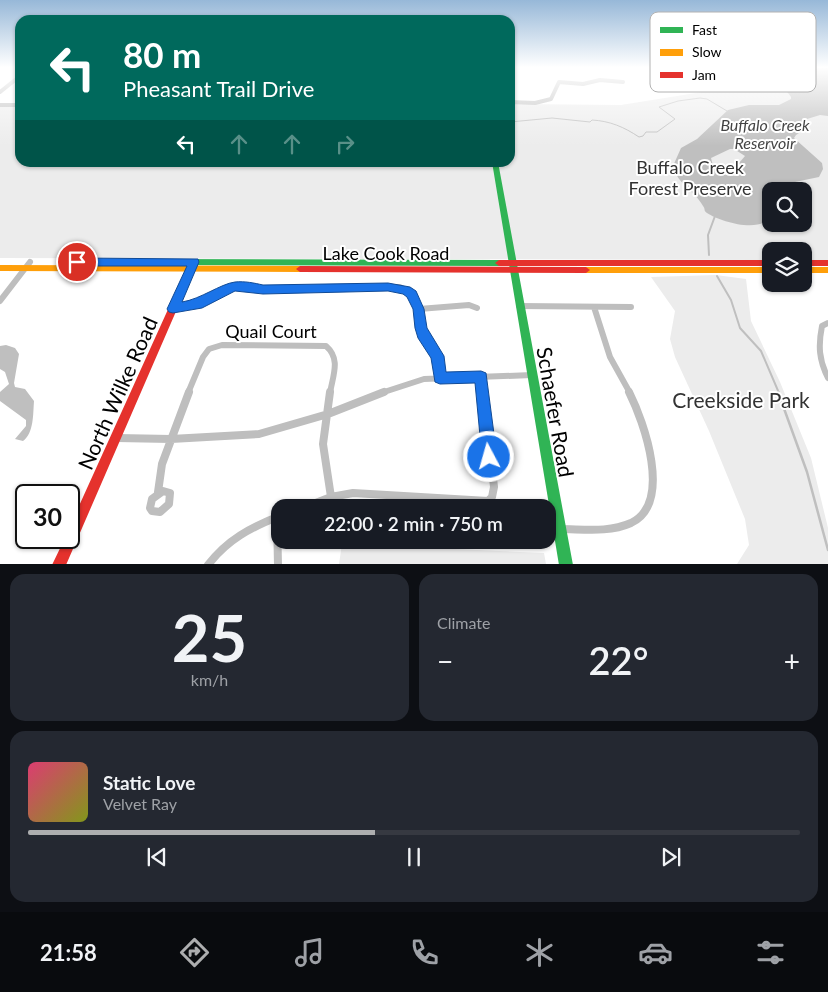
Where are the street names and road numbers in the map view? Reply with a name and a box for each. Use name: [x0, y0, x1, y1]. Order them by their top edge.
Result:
street label: Lake Cook Road: [323, 242, 449, 264]
street label: North Wilke Road: [72, 313, 162, 473]
street label: Quail Court: [225, 320, 317, 342]
street label: Schaefer Road: [532, 345, 580, 479]

